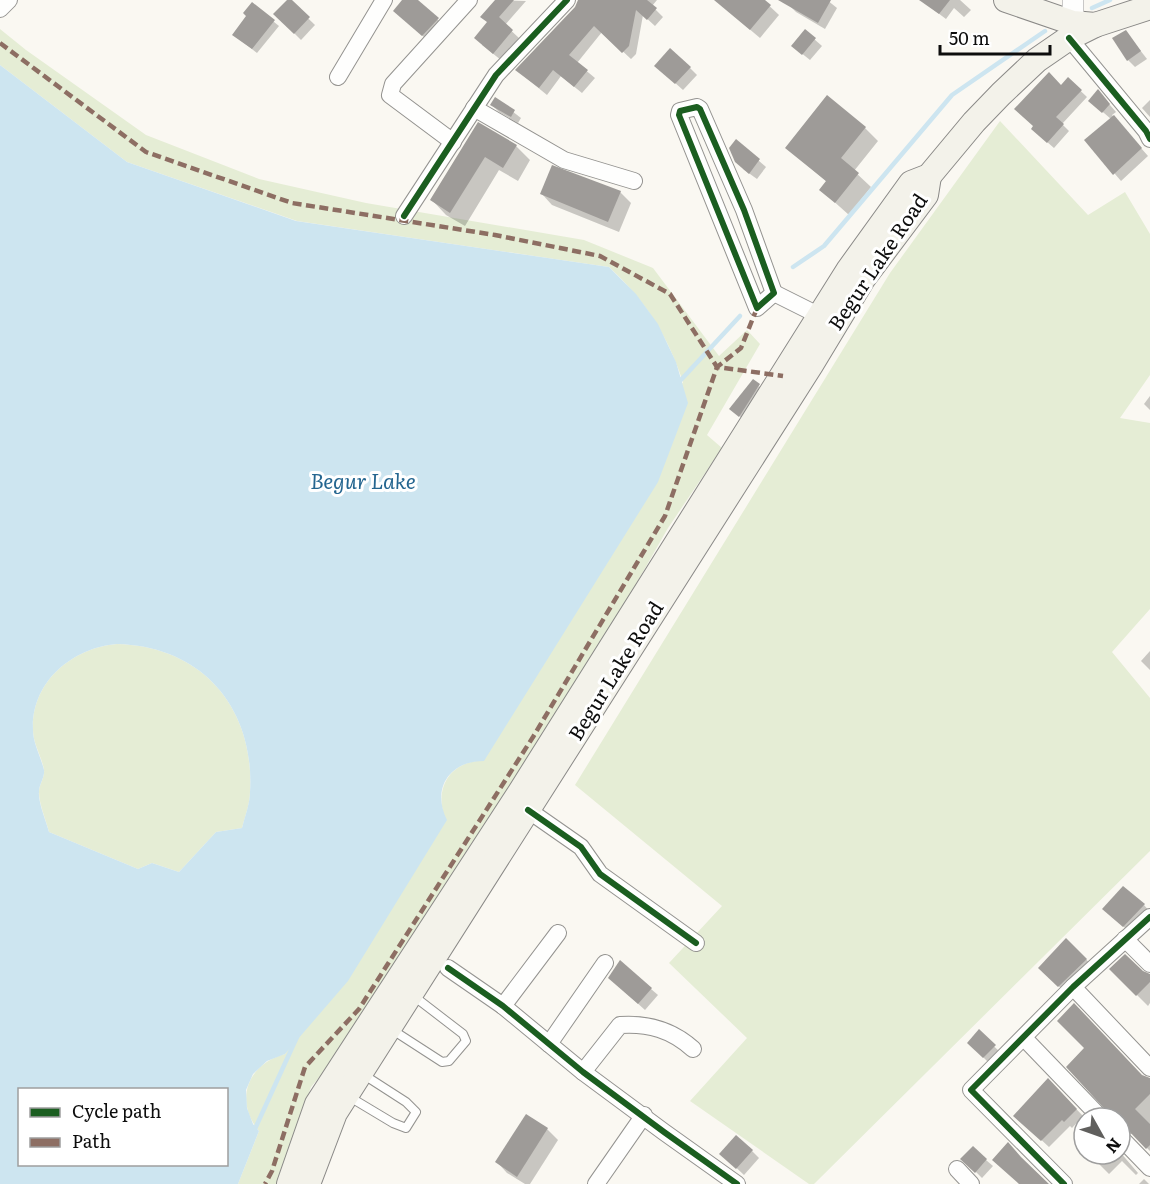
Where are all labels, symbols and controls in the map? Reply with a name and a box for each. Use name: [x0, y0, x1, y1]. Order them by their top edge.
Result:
scale bar: [940, 18, 1050, 56]
text: 50 m: [949, 24, 990, 51]
street label: Begur Lake Road: [819, 186, 933, 335]
water label: Begur Lake: [310, 464, 416, 495]
street label: Begur Lake Road: [559, 594, 669, 745]
legend: [18, 1088, 228, 1166]
text: Cycle path: [72, 1097, 161, 1124]
north arrow: [1072, 1106, 1132, 1166]
text: Path: [72, 1127, 111, 1154]
text: N: [1101, 1133, 1128, 1159]

